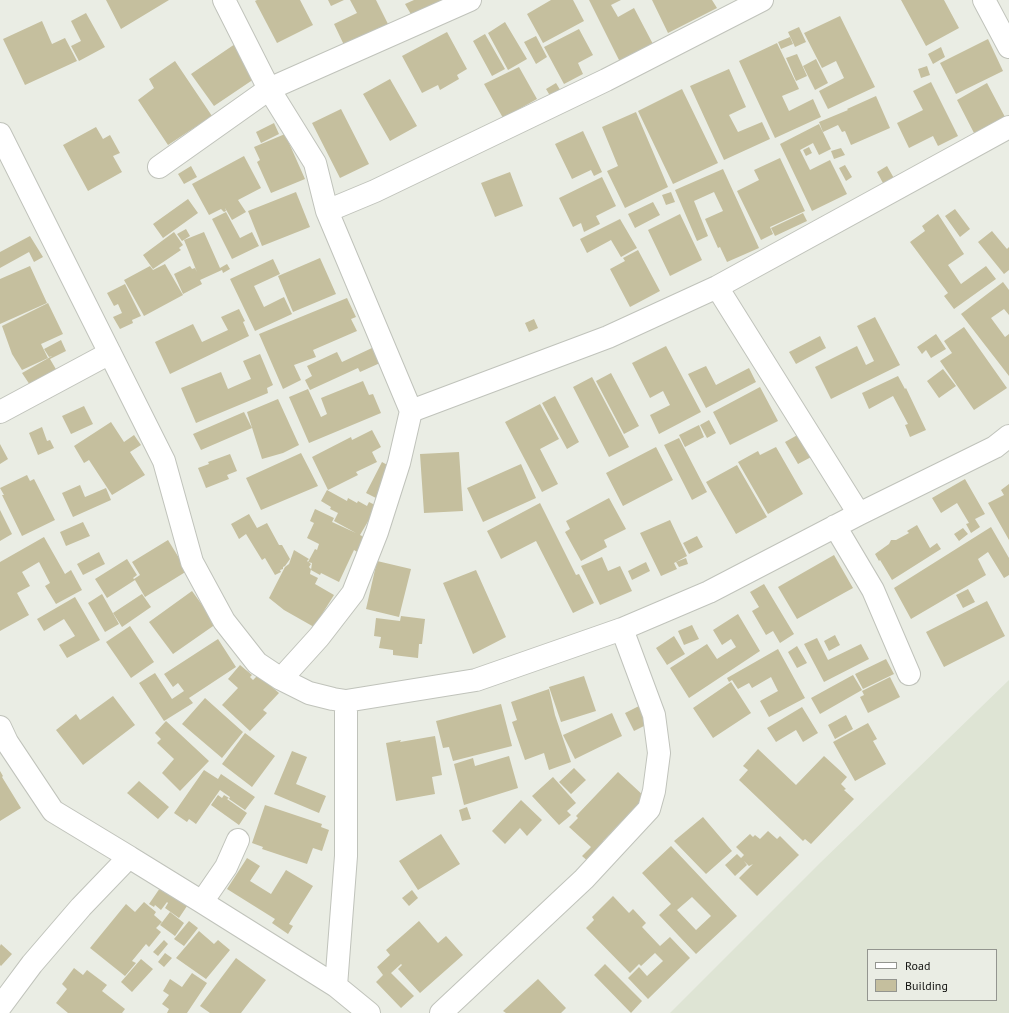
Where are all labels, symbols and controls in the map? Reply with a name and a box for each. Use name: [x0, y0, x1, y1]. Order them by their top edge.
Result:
legend: [867, 949, 997, 1001]
text: Road: [905, 958, 930, 973]
text: Building: [905, 978, 948, 993]

